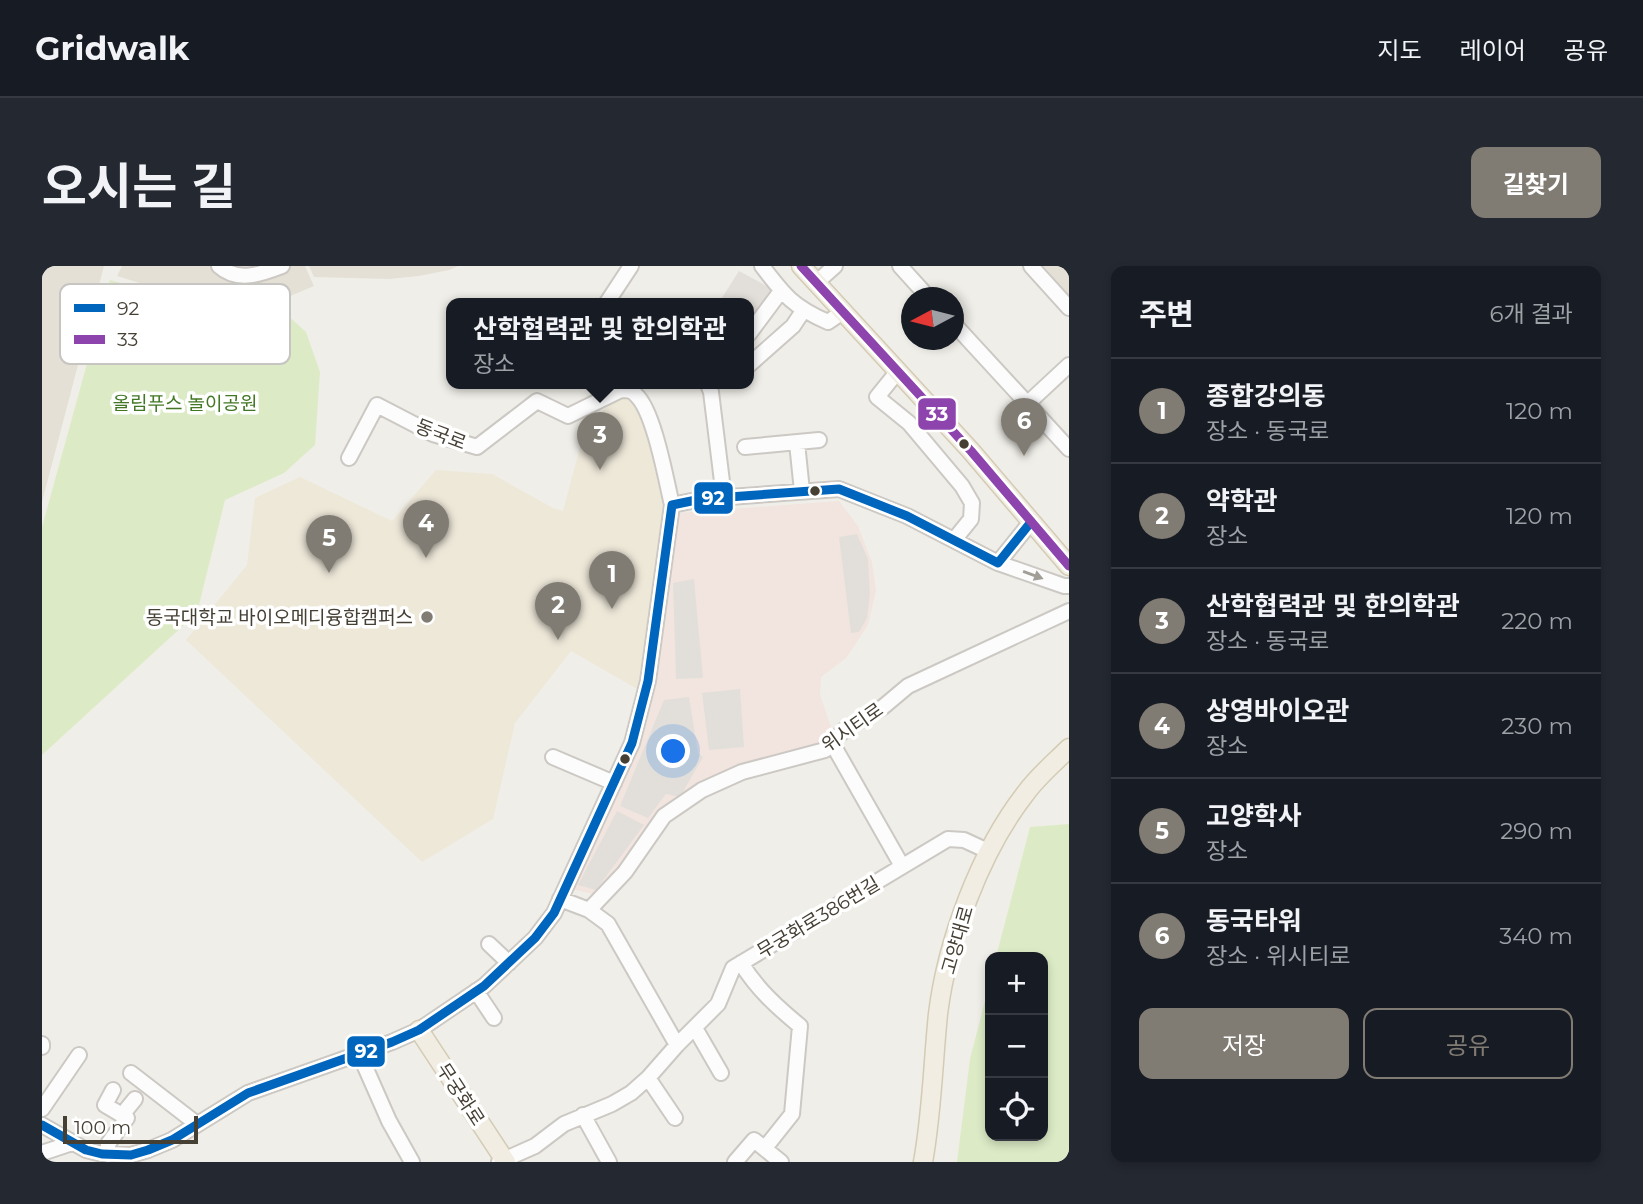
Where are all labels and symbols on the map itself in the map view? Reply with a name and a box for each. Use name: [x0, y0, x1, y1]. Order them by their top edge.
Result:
legend: [60, 284, 290, 364]
north arrow: [901, 287, 964, 350]
text: 92: [117, 297, 140, 320]
text: 33: [117, 328, 138, 351]
park label: 올림푸스 놀이공원: [113, 392, 257, 415]
line badge: 33: [917, 397, 957, 431]
pin: 6: [1001, 398, 1047, 456]
text: 33: [925, 403, 948, 426]
pin: 3: [577, 412, 623, 470]
street label: 동국로: [412, 414, 469, 455]
unlabelled marker: [957, 437, 971, 451]
line badge: 92: [693, 481, 734, 515]
unlabelled marker: [808, 484, 822, 498]
text: 92: [701, 487, 725, 510]
pin: 4: [403, 500, 449, 558]
pin: 5: [306, 515, 352, 573]
pin: 1: [589, 551, 635, 609]
one-way arrow: [1023, 570, 1044, 581]
pin: 2: [535, 582, 581, 640]
place label: 동국대학교 바이오메디융합캠퍼스: [146, 606, 413, 629]
marker: 동국대학교 바이오메디융합캠퍼스: [419, 609, 435, 625]
street label: 위시티로: [817, 698, 888, 757]
your location: [656, 734, 690, 768]
unlabelled marker: [618, 752, 632, 766]
street label: 무궁화로386번길: [753, 872, 884, 963]
street label: 고양대로: [937, 903, 978, 977]
line badge: 92: [346, 1035, 386, 1068]
text: 92: [354, 1040, 378, 1063]
street label: 무궁화로: [432, 1059, 489, 1130]
scale bar: [63, 1113, 198, 1145]

